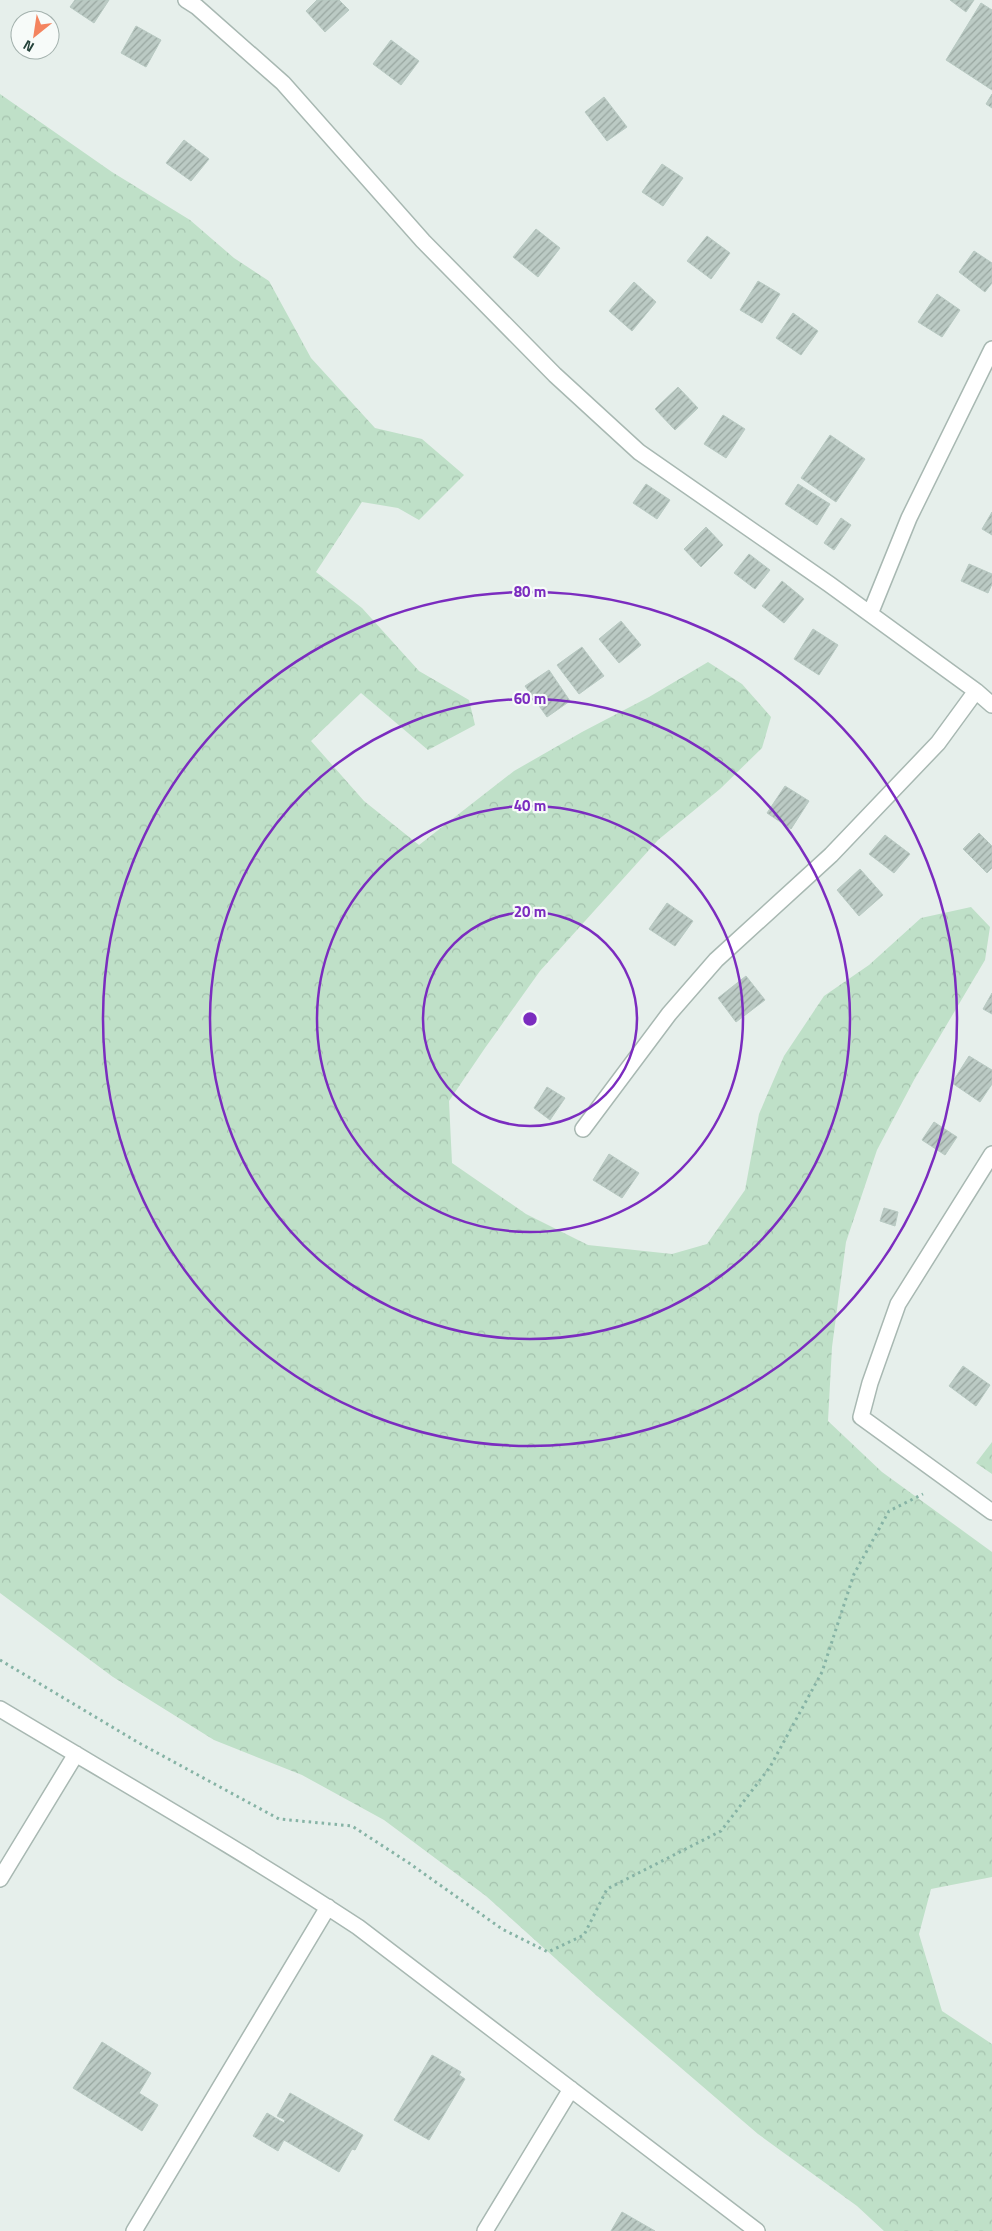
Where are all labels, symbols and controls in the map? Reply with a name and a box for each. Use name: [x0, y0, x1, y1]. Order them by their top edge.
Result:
north arrow: [10, 10, 60, 60]
text: N: [19, 35, 38, 58]
text: 80 m: [514, 580, 546, 603]
text: 60 m: [514, 687, 546, 710]
text: 40 m: [514, 794, 546, 817]
text: 20 m: [514, 900, 546, 923]
centre of rings: [521, 1010, 539, 1028]

